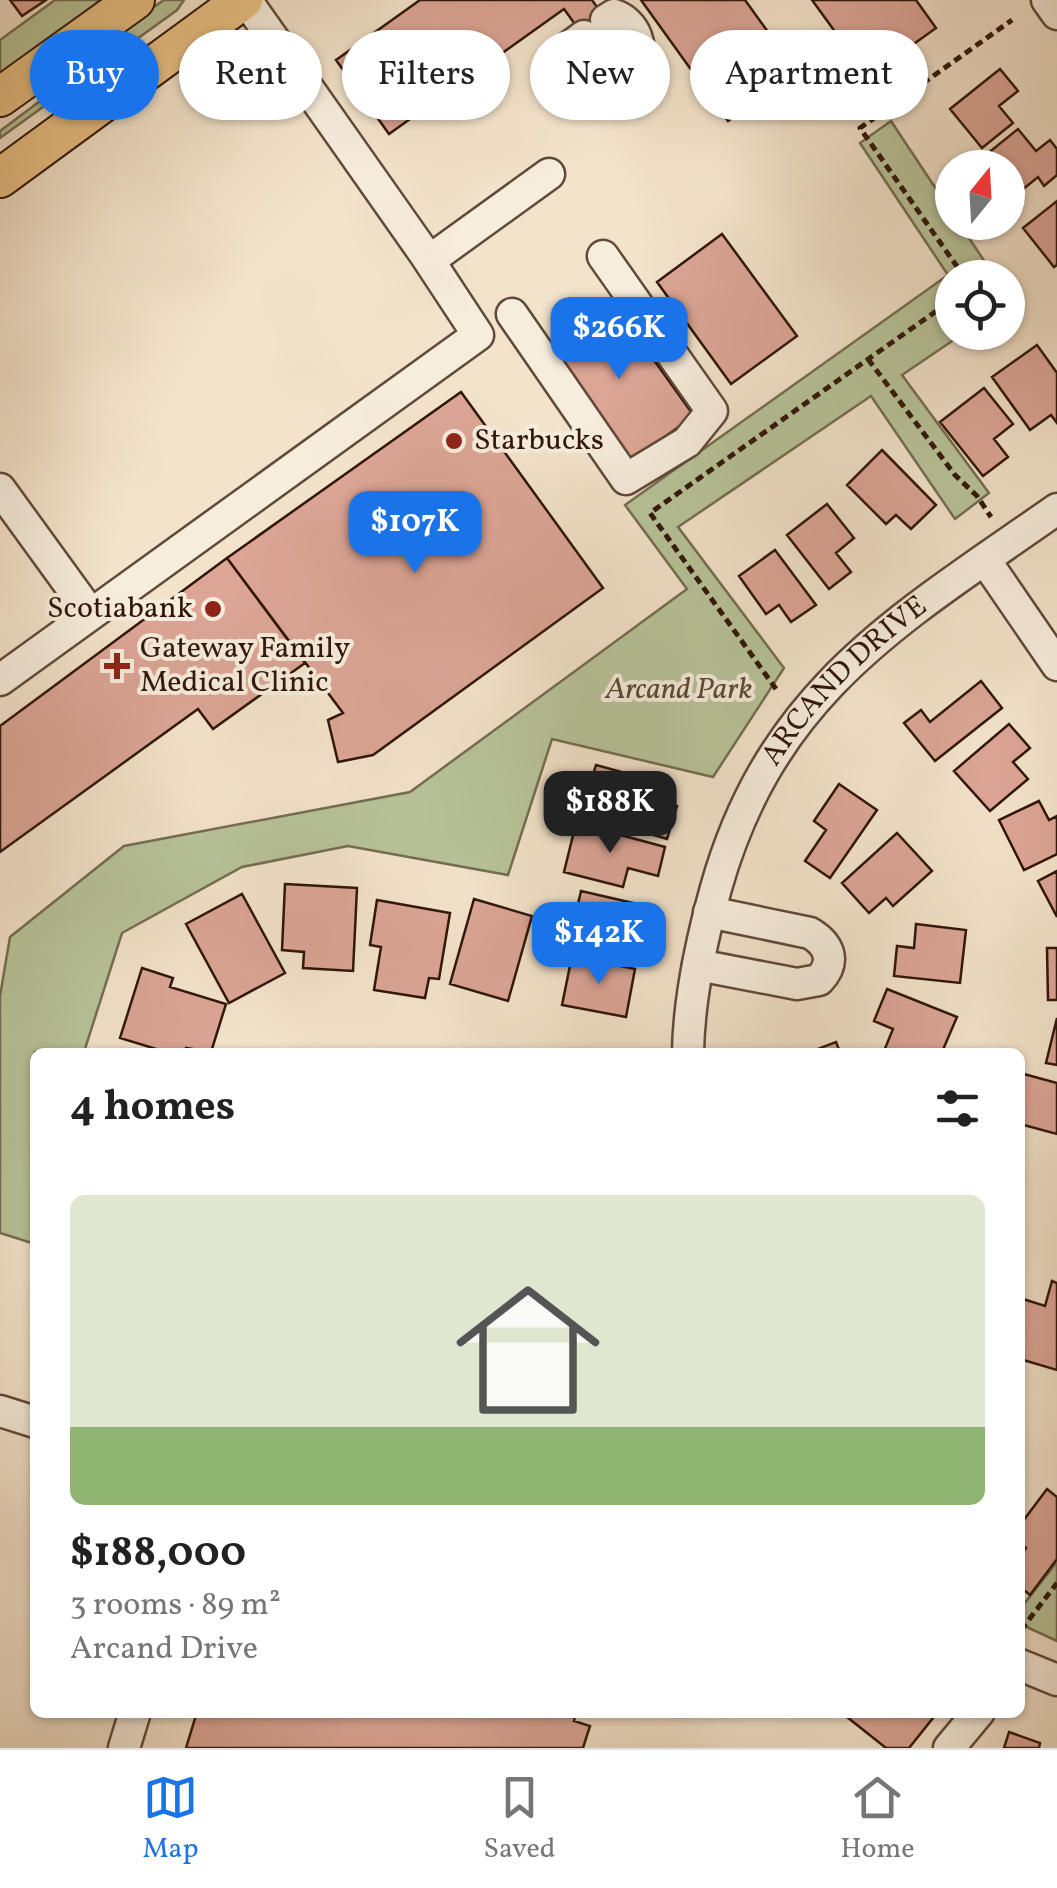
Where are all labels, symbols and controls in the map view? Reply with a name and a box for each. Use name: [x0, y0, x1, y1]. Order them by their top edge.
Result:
chip: Buy: [30, 30, 159, 120]
chip: Rent: [179, 30, 322, 120]
chip: Filters: [342, 30, 510, 120]
chip: New: [530, 30, 670, 120]
chip: Apartment: [690, 30, 928, 120]
north arrow: [935, 150, 1025, 240]
map controls: [935, 150, 1025, 350]
button: locate: [935, 260, 1025, 350]
pin: $266K: [549, 297, 689, 382]
text: $266K: [573, 307, 665, 351]
place label: Starbucks: [474, 420, 604, 462]
marker: Starbucks: [443, 430, 465, 452]
pin: $107K: [345, 491, 485, 576]
text: $107K: [371, 501, 459, 545]
street label: ARCAND DRIVE: [752, 586, 936, 774]
place label: Scotiabank: [47, 588, 193, 630]
marker: Scotiabank: [202, 598, 224, 620]
place label: Gateway Family Medical Clinic: [140, 628, 350, 704]
marker: Gateway Family Medical Clinic: [104, 653, 130, 679]
park label: Arcand Park: [605, 669, 753, 711]
pin: $188K: [540, 771, 680, 856]
text: $188K: [566, 781, 654, 825]
pin: $142K: [529, 902, 669, 987]
text: $142K: [554, 912, 644, 956]
text: 4 homes: [70, 1079, 235, 1138]
icon: filters: [930, 1081, 985, 1136]
icon: home: [438, 1260, 618, 1440]
text: $188,000: [70, 1525, 246, 1584]
text: 3 rooms · 89 m²: [70, 1584, 281, 1628]
text: Arcand Drive: [70, 1628, 258, 1672]
tab: Map: [142, 1770, 199, 1869]
tab: Saved: [483, 1770, 556, 1869]
tab: Home: [840, 1770, 915, 1869]

